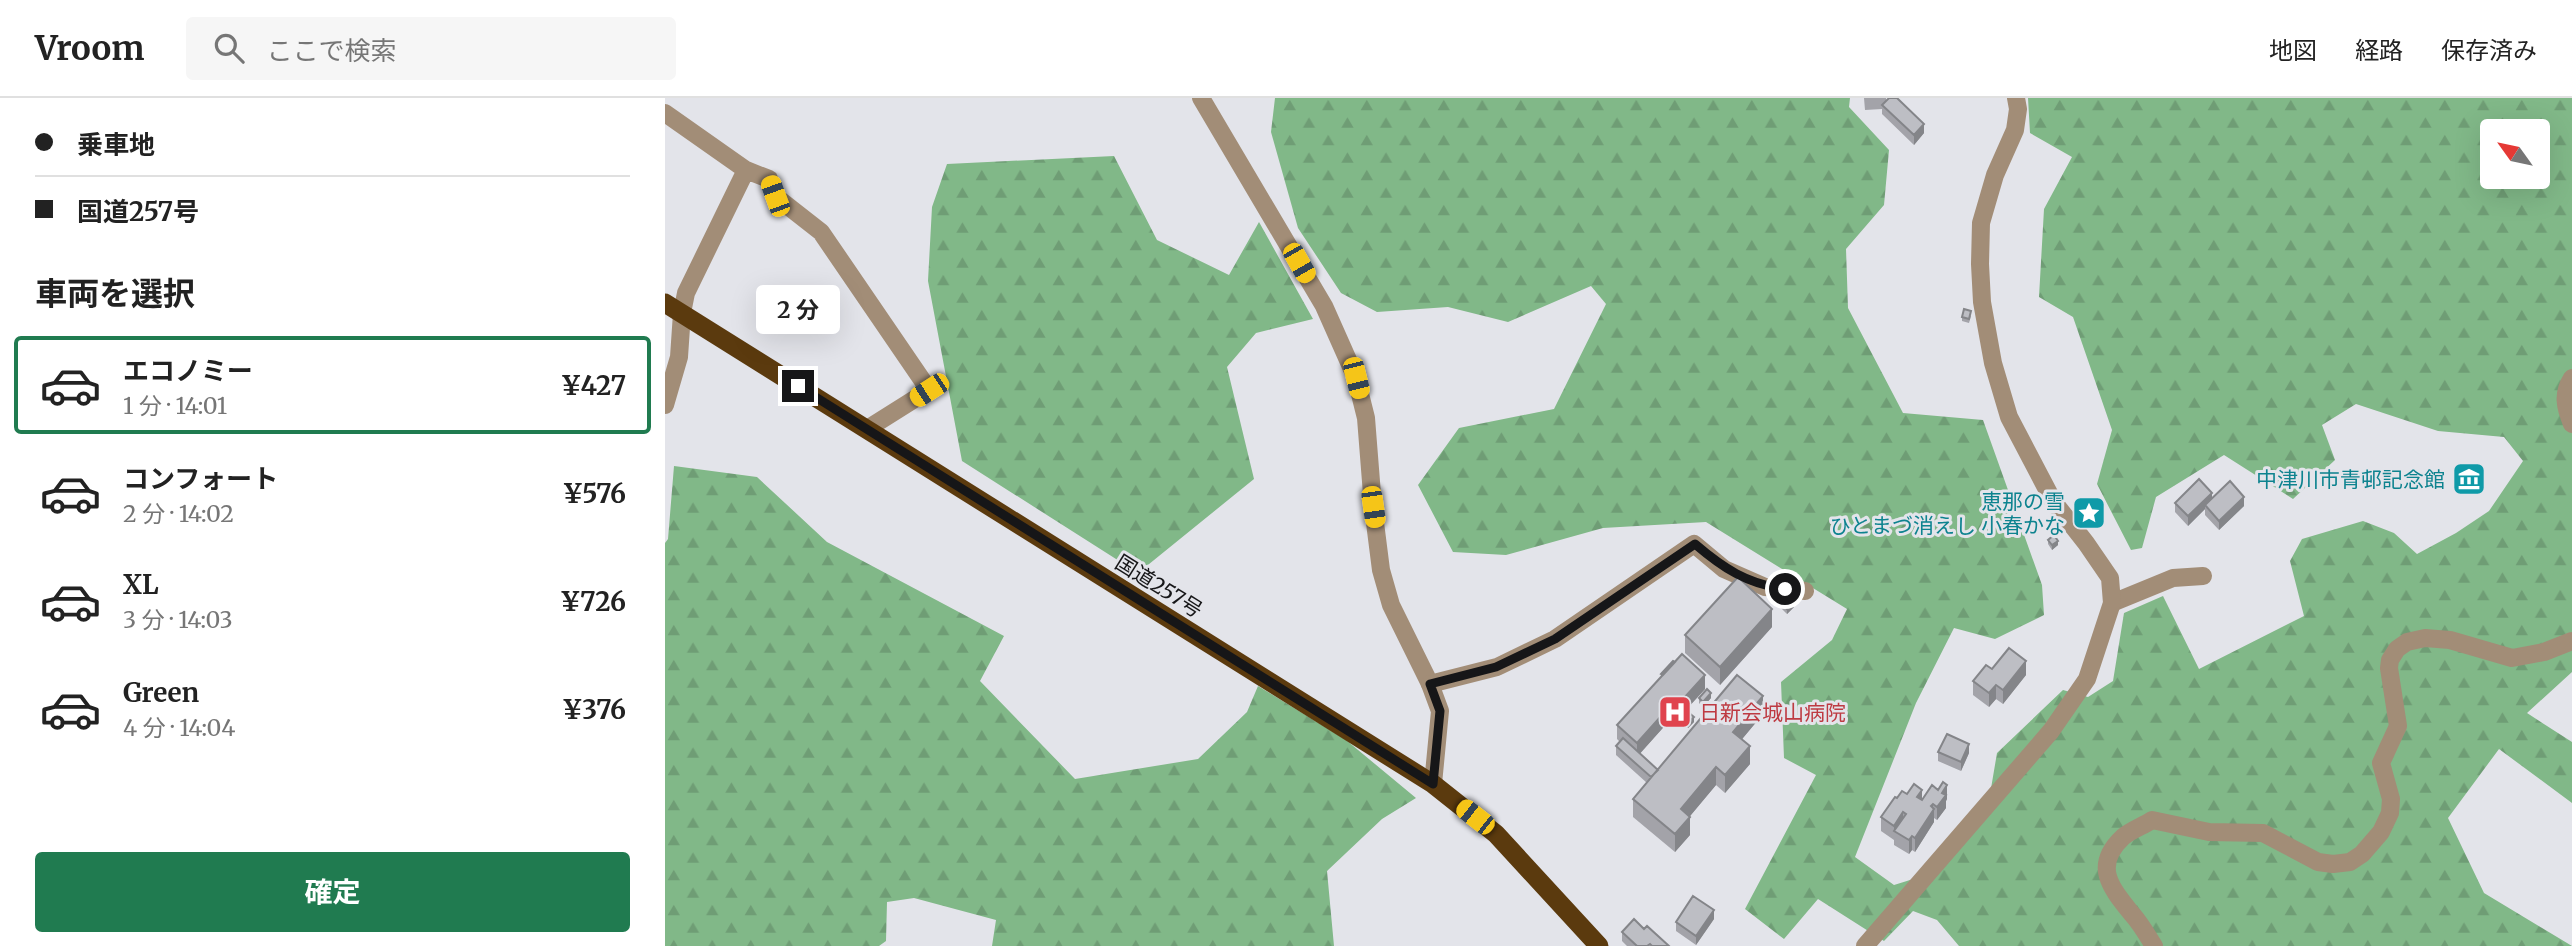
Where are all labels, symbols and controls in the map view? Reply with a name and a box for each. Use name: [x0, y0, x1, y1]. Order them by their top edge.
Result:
search box: [186, 17, 676, 80]
text: Vroom: [35, 28, 144, 69]
icon: search: [210, 29, 248, 67]
text: ここで検索: [266, 34, 396, 67]
text: 地図: [2269, 35, 2317, 66]
text: 経路: [2355, 35, 2403, 66]
text: 保存済み: [2441, 35, 2537, 66]
north arrow: [2480, 119, 2550, 189]
map controls: [2480, 119, 2550, 189]
text: 乗車地: [77, 128, 155, 161]
car: [758, 173, 793, 219]
text: 国道257号: [77, 195, 199, 228]
car: [1280, 240, 1319, 286]
text: 車両を選択: [35, 274, 195, 314]
callout: 2 分: [756, 285, 840, 334]
text: 2 分: [777, 295, 819, 324]
icon: car: [39, 354, 102, 417]
text: エコノミー: [123, 354, 253, 387]
car: [1341, 355, 1372, 401]
text: ¥427: [561, 369, 626, 402]
route end: [782, 370, 814, 402]
car: [906, 370, 953, 410]
text: 1 分 · 14:01: [123, 391, 227, 420]
museum icon: 中津川市青邨記念館: [2450, 460, 2488, 498]
icon: car: [39, 462, 102, 525]
text: コンフォート: [123, 462, 278, 495]
place label: 中津川市青邨記念館: [2256, 466, 2445, 493]
text: ¥576: [562, 477, 626, 510]
car: [1360, 485, 1387, 529]
place label: 恵那の雪 ひとまづ消えし 小春かな: [1830, 488, 2065, 539]
place icon: 恵那の雪 ひとまづ消えし 小春かな: [2070, 494, 2108, 532]
text: 2 分 · 14:02: [123, 499, 234, 528]
street label: 国道257号: [1110, 549, 1208, 623]
text: XL: [123, 568, 159, 601]
icon: car: [39, 570, 102, 633]
route start: [1769, 573, 1801, 605]
text: ¥726: [560, 585, 626, 618]
text: 3 分 · 14:03: [123, 605, 233, 634]
text: Green: [123, 676, 199, 709]
icon: car: [39, 678, 102, 741]
text: ¥376: [562, 693, 626, 726]
hospital icon: 日新会城山病院: [1656, 693, 1694, 731]
place label: 日新会城山病院: [1699, 699, 1846, 726]
text: 4 分 · 14:04: [123, 713, 235, 742]
car: [1452, 796, 1499, 838]
button: 確定: [35, 852, 630, 932]

